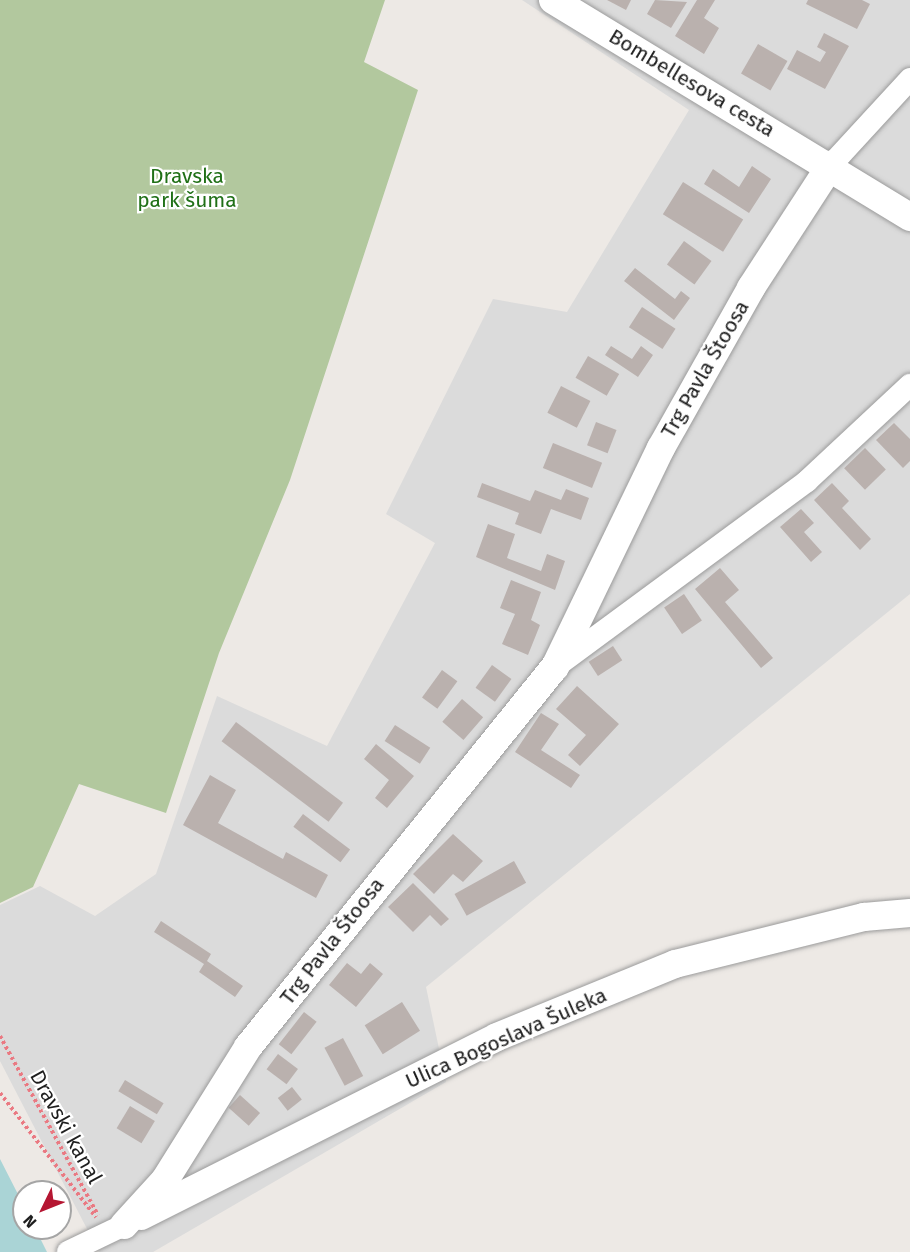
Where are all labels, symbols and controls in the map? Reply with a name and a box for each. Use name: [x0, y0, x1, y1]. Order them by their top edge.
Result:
street label: Bombellesova cesta: [604, 23, 780, 143]
park label: Dravska park šuma: [137, 163, 237, 213]
street label: Trg Pavla Štoosa: [656, 296, 754, 442]
street label: Trg Pavla Štoosa: [275, 872, 389, 1010]
street label: Ulica Bogoslava Šuleka: [401, 982, 611, 1094]
street label: Dravski kanal: [24, 1066, 108, 1188]
north arrow: [12, 1180, 72, 1240]
text: N: [19, 1211, 41, 1232]

